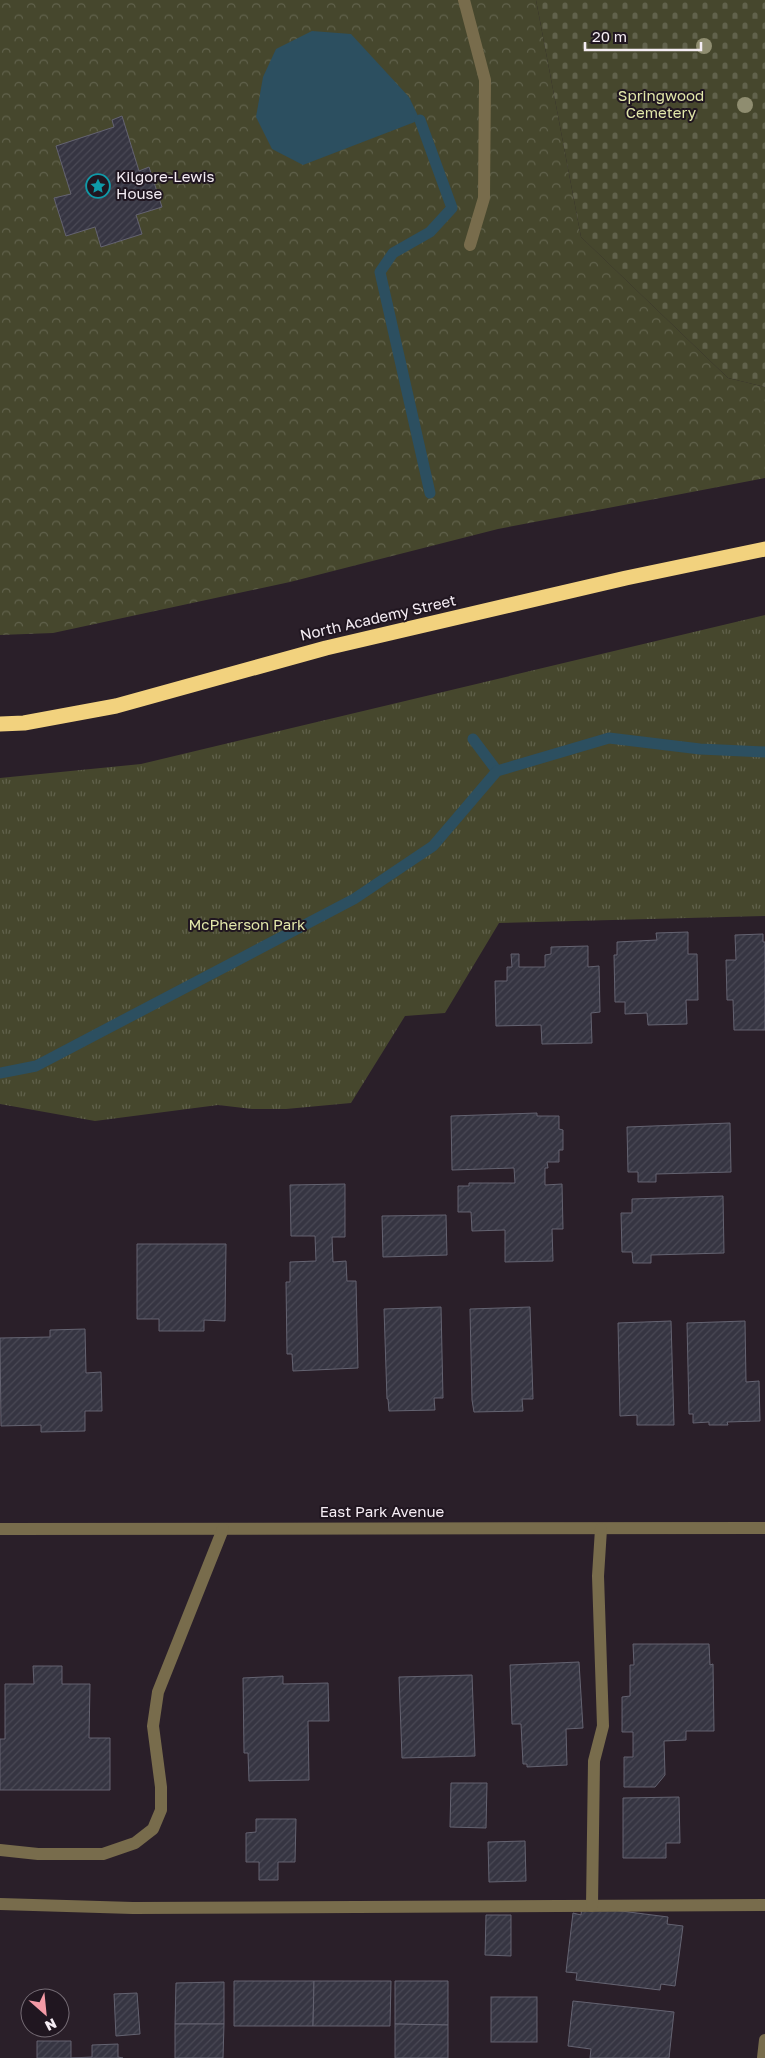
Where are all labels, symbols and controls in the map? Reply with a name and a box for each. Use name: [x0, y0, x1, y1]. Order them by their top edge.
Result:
scale bar: [585, 20, 701, 52]
text: 20 m: [592, 27, 627, 45]
park label: Springwood Cemetery: [618, 86, 704, 121]
place label: Kilgore-Lewis House: [116, 167, 214, 202]
place icon: Kilgore-Lewis House: [85, 173, 111, 199]
street label: North Academy Street: [298, 590, 458, 644]
park label: McPherson Park: [188, 915, 306, 933]
street label: East Park Avenue: [320, 1502, 444, 1520]
north arrow: [20, 1988, 70, 2038]
text: N: [43, 2015, 60, 2035]

